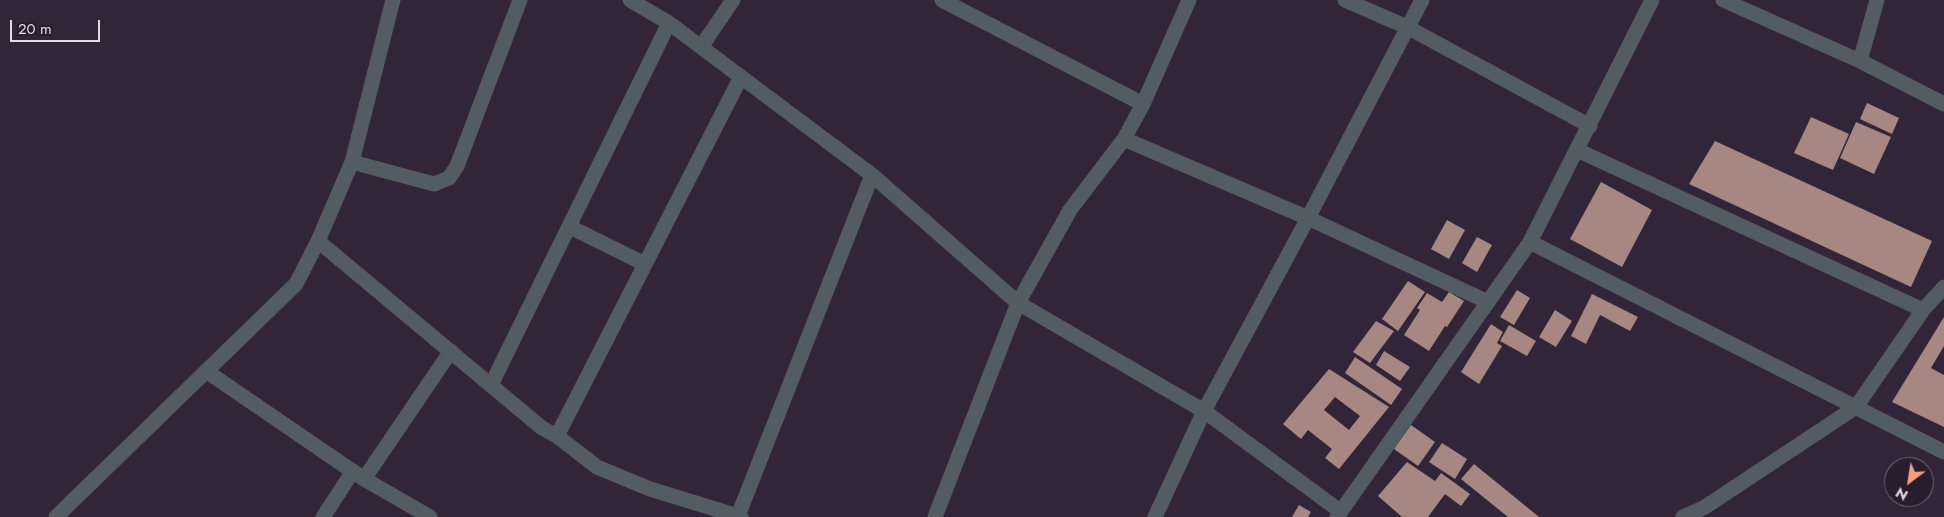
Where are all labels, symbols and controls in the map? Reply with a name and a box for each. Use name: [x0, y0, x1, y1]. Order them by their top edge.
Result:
scale bar: [12, 10, 102, 42]
text: 20 m: [18, 18, 52, 40]
north arrow: [1884, 457, 1934, 507]
text: N: [1892, 483, 1912, 505]

